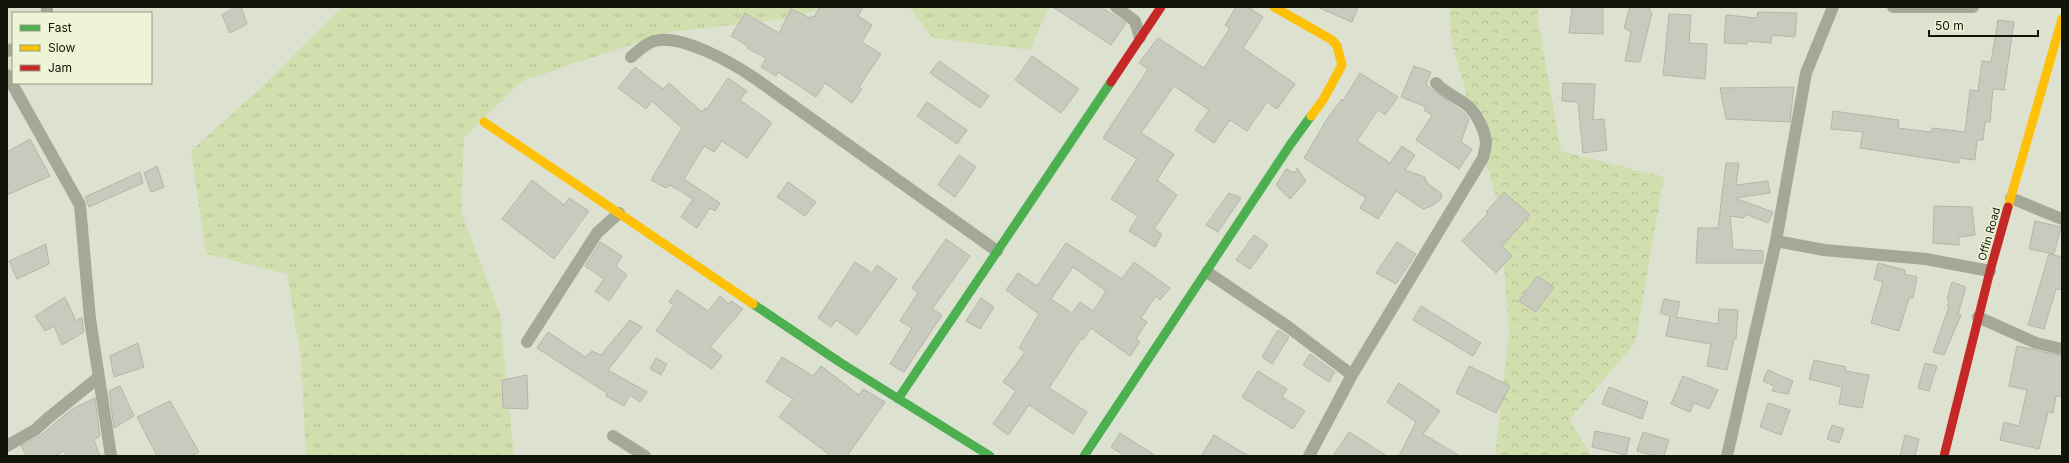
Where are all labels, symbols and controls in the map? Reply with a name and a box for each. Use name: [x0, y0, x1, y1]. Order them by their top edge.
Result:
legend: [12, 12, 152, 84]
scale bar: [1929, 12, 2038, 38]
text: 50 m: [1935, 18, 1964, 33]
text: Fast: [48, 20, 72, 35]
text: Slow: [48, 40, 76, 55]
text: Jam: [48, 60, 72, 75]
street label: Offin Road: [1975, 206, 2003, 262]

